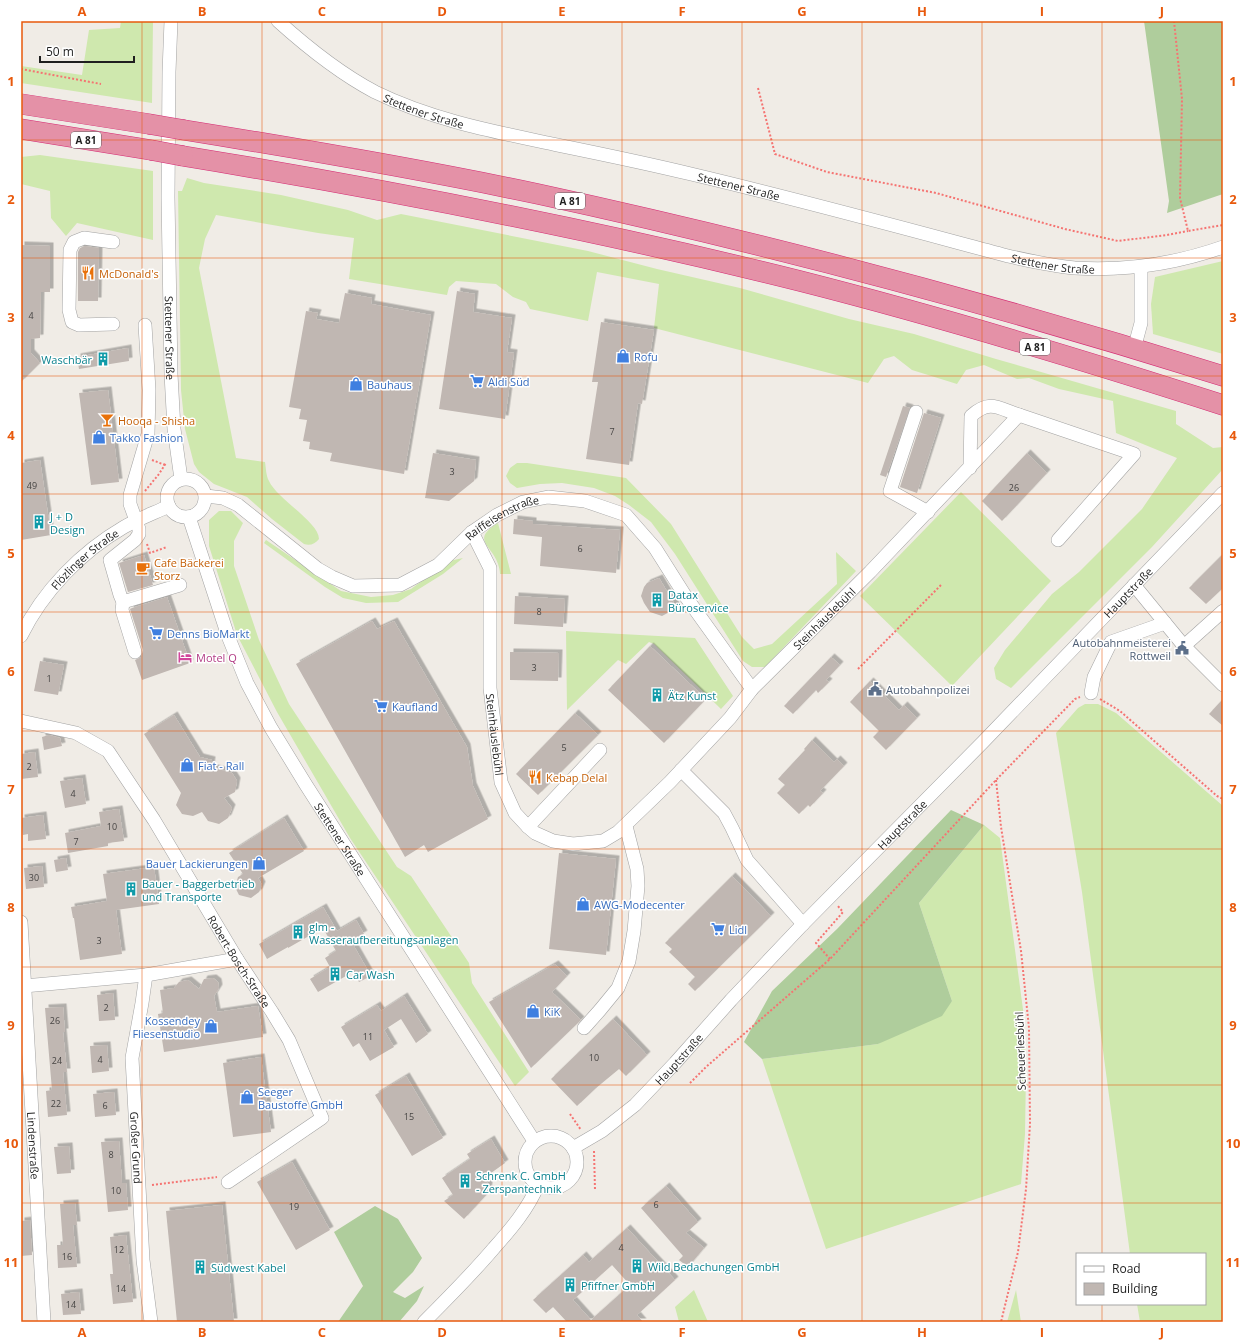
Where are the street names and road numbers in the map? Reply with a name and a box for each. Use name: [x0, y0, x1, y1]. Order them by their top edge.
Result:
street label: Stettener Straße: [381, 90, 466, 131]
road number: A 81: [71, 132, 101, 148]
street label: Stettener Straße: [696, 168, 782, 203]
road number: A 81: [555, 193, 585, 209]
street label: Stettener Straße: [1010, 250, 1095, 276]
street label: Stettener Straße: [162, 296, 179, 380]
road number: A 81: [1020, 339, 1050, 355]
street label: Raiffeisenstraße: [461, 492, 540, 543]
street label: Flözlinger Straße: [47, 525, 121, 592]
street label: Hauptstraße: [1100, 564, 1155, 620]
street label: Steinhäuslebühl: [789, 584, 858, 652]
street label: Steinhäuslebühl: [483, 693, 508, 776]
street label: Hauptstraße: [874, 796, 930, 852]
street label: Stettener Straße: [312, 800, 370, 879]
street label: Robert-Bosch-Straße: [205, 912, 274, 1010]
street label: Scheuerlesbühl: [1011, 1011, 1029, 1091]
street label: Hauptstraße: [651, 1030, 706, 1088]
street label: Lindenstraße: [24, 1111, 43, 1180]
street label: Großer Grund: [127, 1111, 146, 1184]

